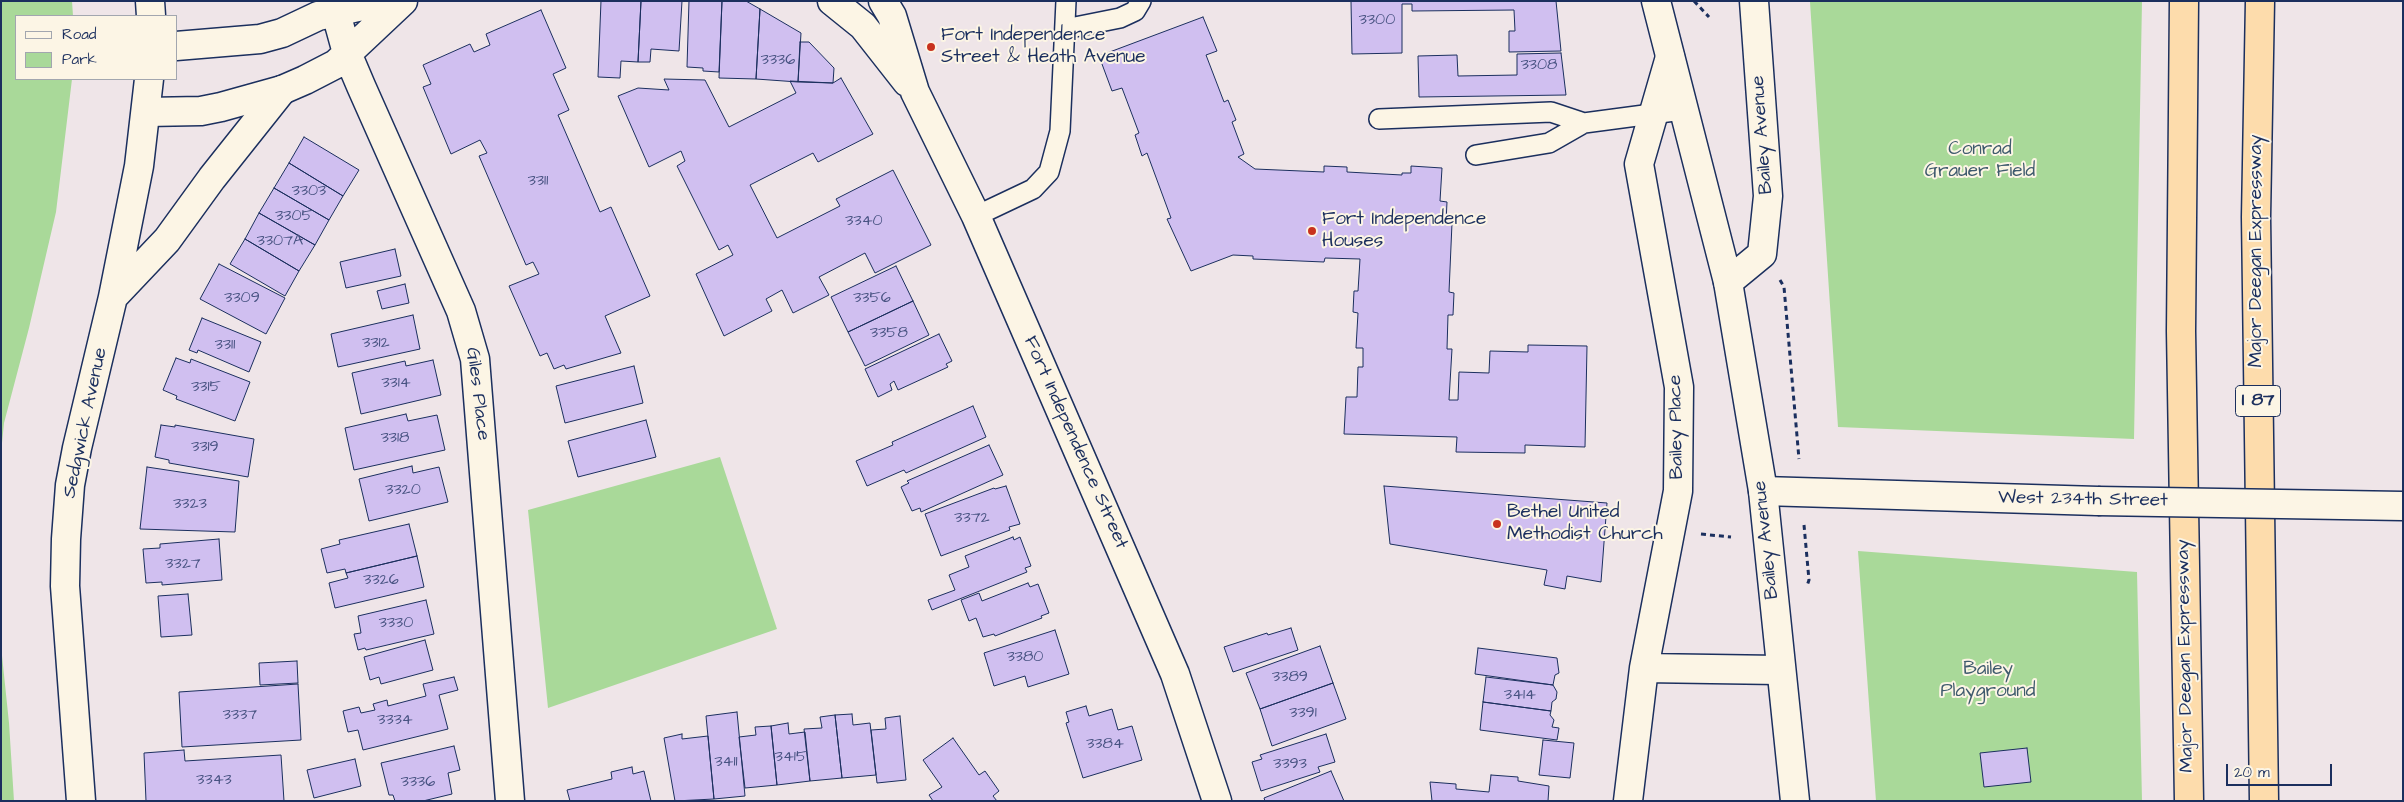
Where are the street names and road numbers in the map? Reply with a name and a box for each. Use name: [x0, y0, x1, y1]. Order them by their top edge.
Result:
street label: Bailey Avenue: [1747, 75, 1779, 195]
street label: Major Deegan Expressway: [2246, 134, 2268, 368]
street label: Fort Independence Street: [1018, 333, 1132, 553]
street label: Sedgwick Avenue: [59, 346, 113, 500]
street label: Giles Place: [460, 346, 494, 442]
street label: Bailey Place: [1665, 375, 1689, 479]
road number: I 87: [2236, 386, 2280, 416]
street label: Bailey Avenue: [1749, 480, 1785, 600]
street label: West 234th Street: [1998, 487, 2168, 513]
street label: Major Deegan Expressway: [2173, 539, 2199, 773]

